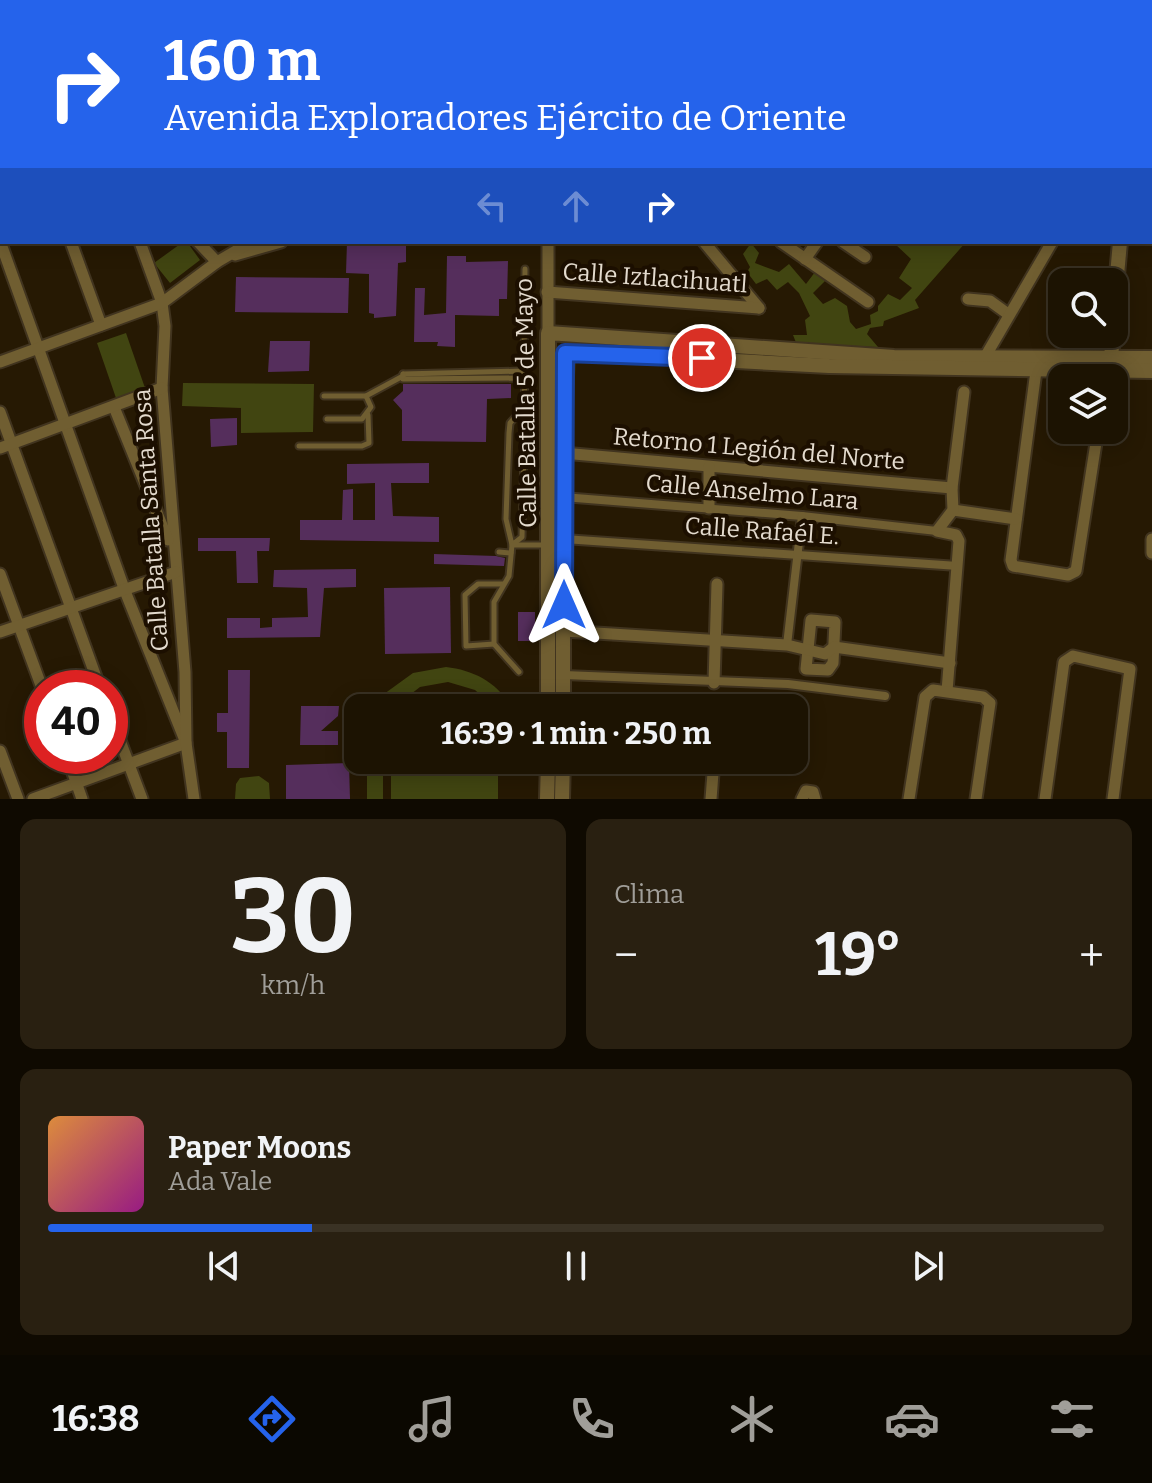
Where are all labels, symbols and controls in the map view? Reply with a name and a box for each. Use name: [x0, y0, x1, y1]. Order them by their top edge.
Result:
text: 160 m: [164, 28, 320, 95]
icon: right: [32, 32, 136, 136]
text: Avenida Exploradores Ejército de Oriente: [164, 96, 847, 140]
icon: left: [470, 184, 514, 228]
icon: ahead: [554, 184, 598, 228]
icon: right: [638, 184, 682, 228]
street label: Calle Iztlacihuatl: [562, 258, 749, 298]
map controls: [1048, 268, 1128, 444]
button: search: [1048, 268, 1128, 348]
street label: Calle Batalla 5 de Mayo: [510, 278, 542, 528]
pin: [668, 324, 736, 392]
icon: arrive: [680, 336, 724, 380]
button: layers: [1048, 364, 1128, 444]
street label: Calle Batalla Santa Rosa: [128, 388, 174, 652]
street label: Retorno 1 Legión del Norte: [612, 422, 906, 476]
street label: Calle Anselmo Lara: [644, 469, 860, 515]
street label: Calle Rafaél E.: [684, 512, 840, 550]
position arrow: [522, 563, 606, 647]
speed limit sign: 40: [24, 670, 128, 774]
text: 16:39 · 1 min · 250 m: [441, 716, 711, 752]
text: 30: [230, 855, 356, 980]
text: Clima: [614, 879, 684, 910]
text: 19°: [815, 919, 902, 991]
text: −: [614, 929, 638, 982]
text: +: [1079, 929, 1104, 982]
text: km/h: [261, 970, 325, 1001]
text: Paper Moons: [168, 1130, 351, 1166]
text: Ada Vale: [168, 1166, 272, 1197]
icon: previous: [202, 1244, 246, 1288]
icon: pause: [554, 1244, 598, 1288]
icon: next: [906, 1244, 950, 1288]
icon: directions: [244, 1391, 300, 1447]
icon: music: [404, 1391, 460, 1447]
icon: phone: [564, 1391, 620, 1447]
icon: climate: [724, 1391, 780, 1447]
icon: car: [884, 1391, 940, 1447]
icon: filters: [1044, 1391, 1100, 1447]
text: 16:38: [52, 1397, 140, 1441]

